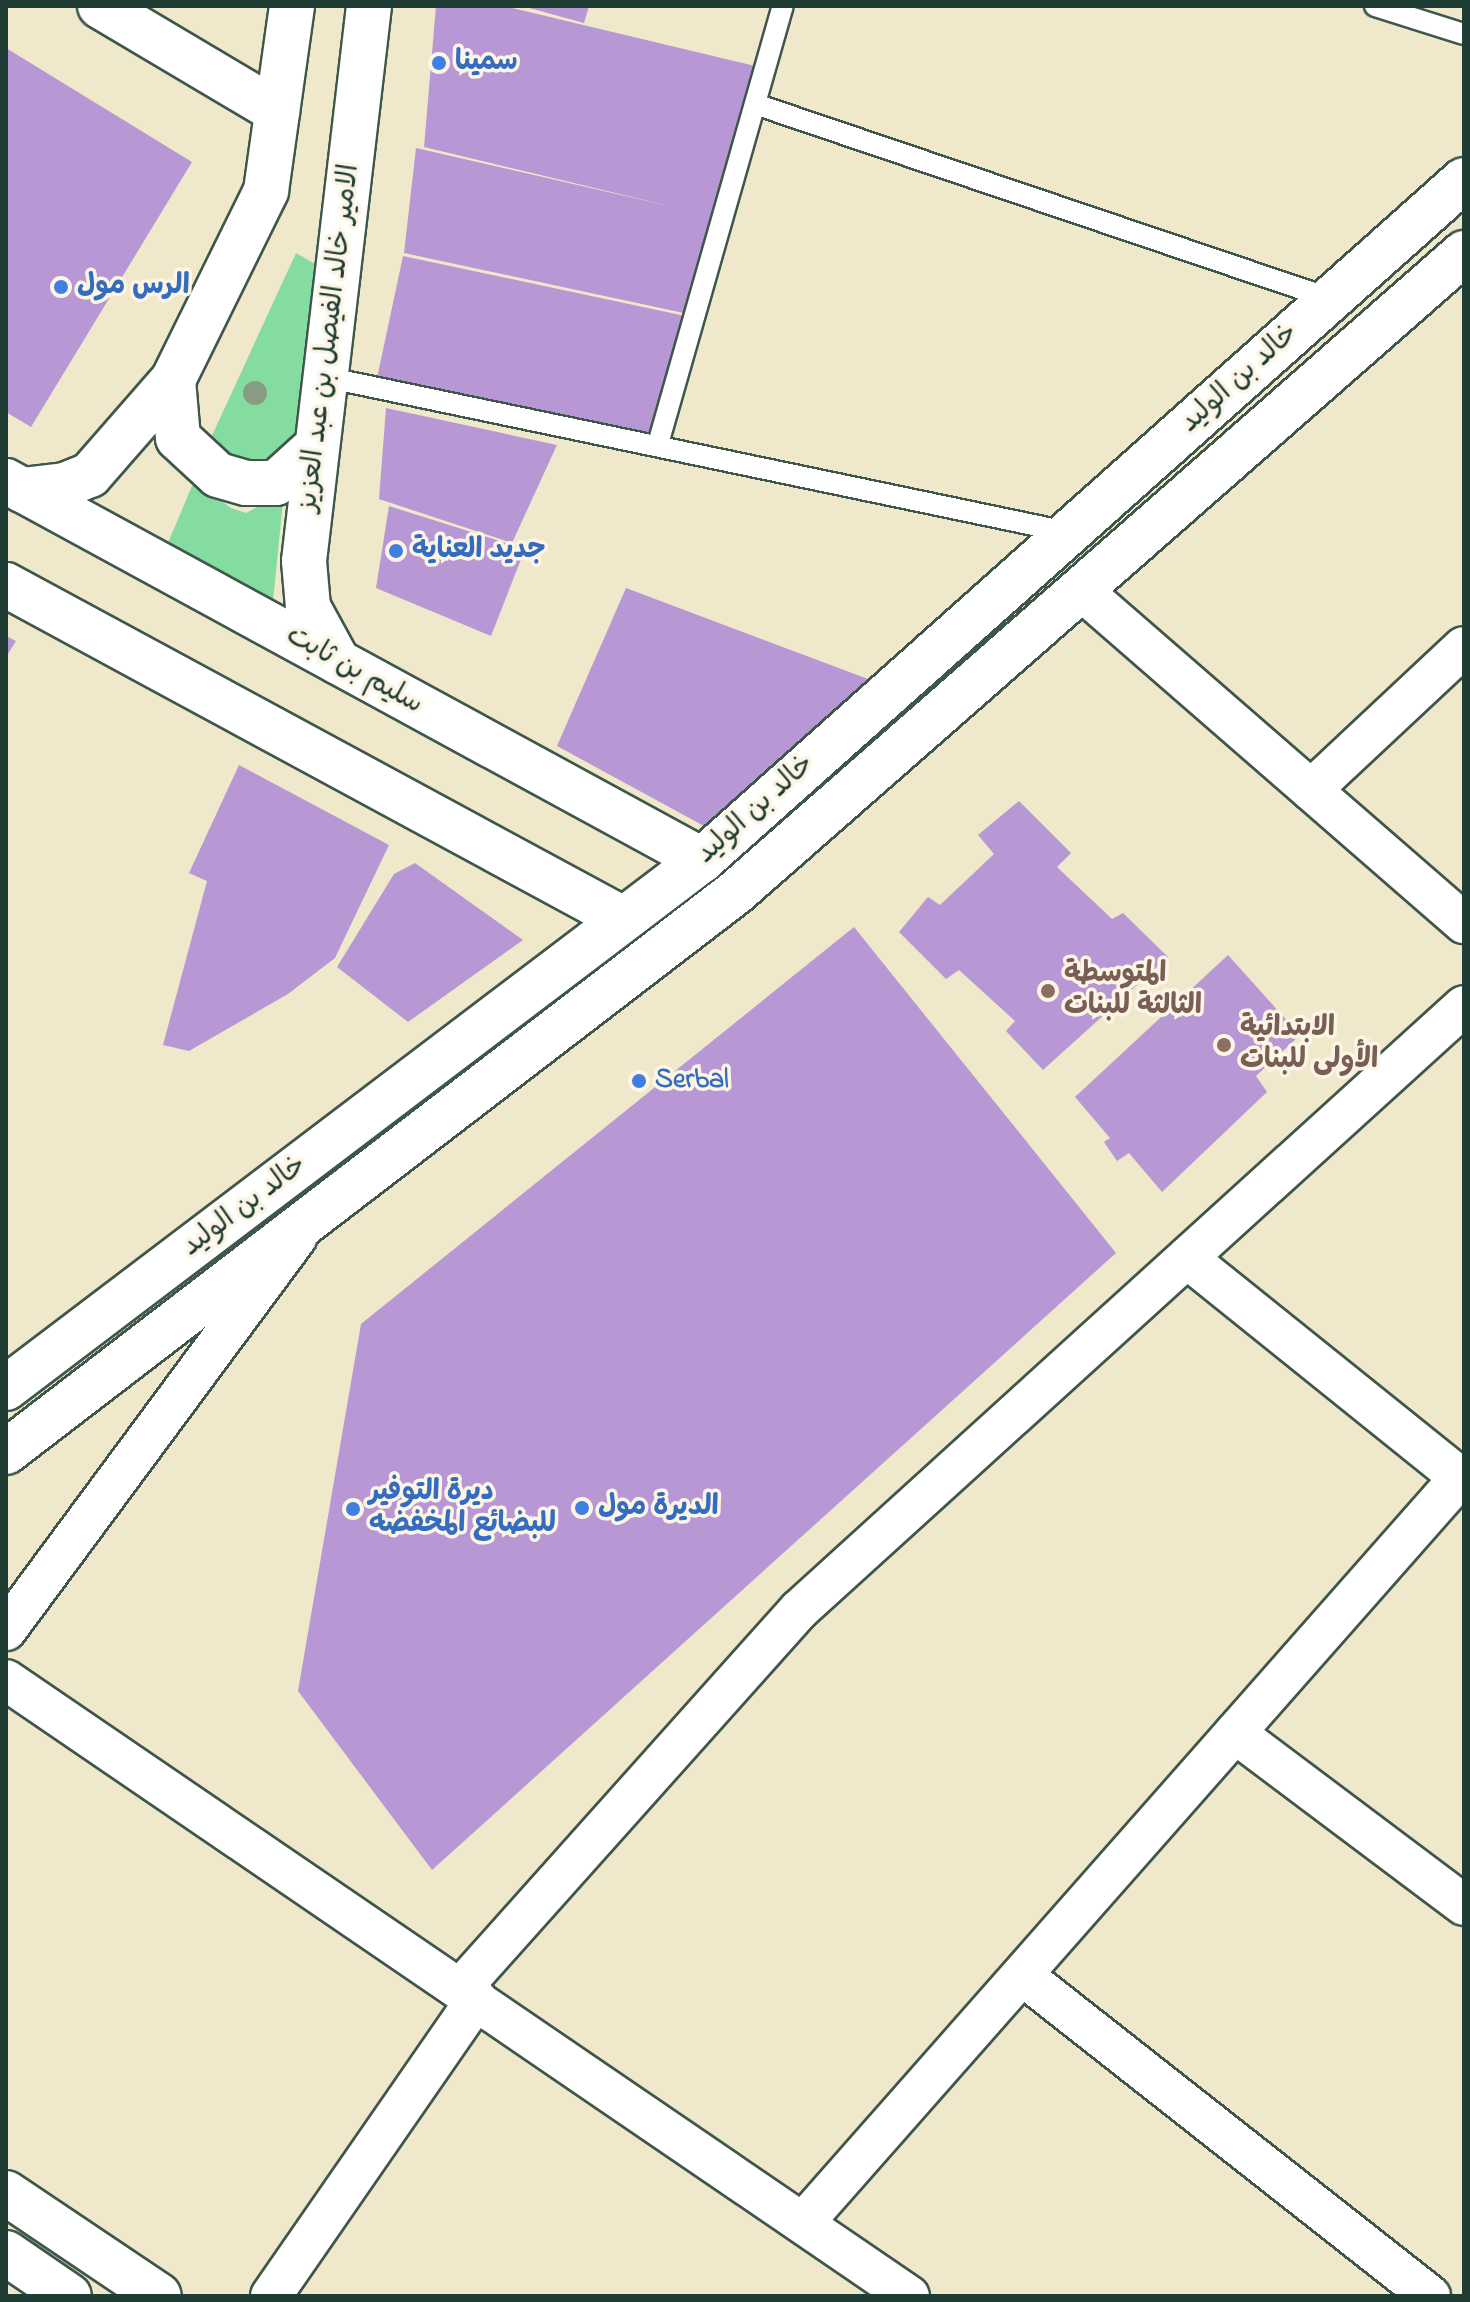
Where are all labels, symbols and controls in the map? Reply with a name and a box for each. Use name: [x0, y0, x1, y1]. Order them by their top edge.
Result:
place label: سمينا: [455, 46, 518, 80]
marker: سمينا: [430, 54, 448, 72]
street label: الامير خالد الفيصل بن عبد العزيز: [292, 162, 368, 514]
place label: الرس مول: [77, 270, 190, 304]
marker: الرس مول: [52, 278, 70, 296]
street label: خالد بن الوليد: [1174, 317, 1306, 441]
place label: جديد العناية: [412, 534, 546, 568]
marker: جديد العناية: [387, 542, 405, 560]
street label: سليم بن ثابت: [280, 620, 428, 722]
street label: خالد بن الوليد: [690, 748, 822, 872]
place label: المتوسطة الثالثة للبنات: [1064, 958, 1202, 1024]
marker: المتوسطة الثالثة للبنات: [1039, 982, 1057, 1000]
place label: الابتدائية الأولى للبنات: [1240, 1012, 1378, 1078]
marker: الابتدائية الأولى للبنات: [1215, 1036, 1233, 1054]
place label: Serbal: [655, 1064, 729, 1098]
marker: Serbal: [630, 1072, 648, 1090]
street label: خالد بن الوليد: [176, 1149, 314, 1265]
place label: ديرة التوفير للبضائع المخفضه: [369, 1476, 556, 1542]
place label: الديرة مول: [598, 1491, 719, 1525]
marker: الديرة مول: [573, 1499, 591, 1517]
marker: ديرة التوفير للبضائع المخفضه: [344, 1500, 362, 1518]

